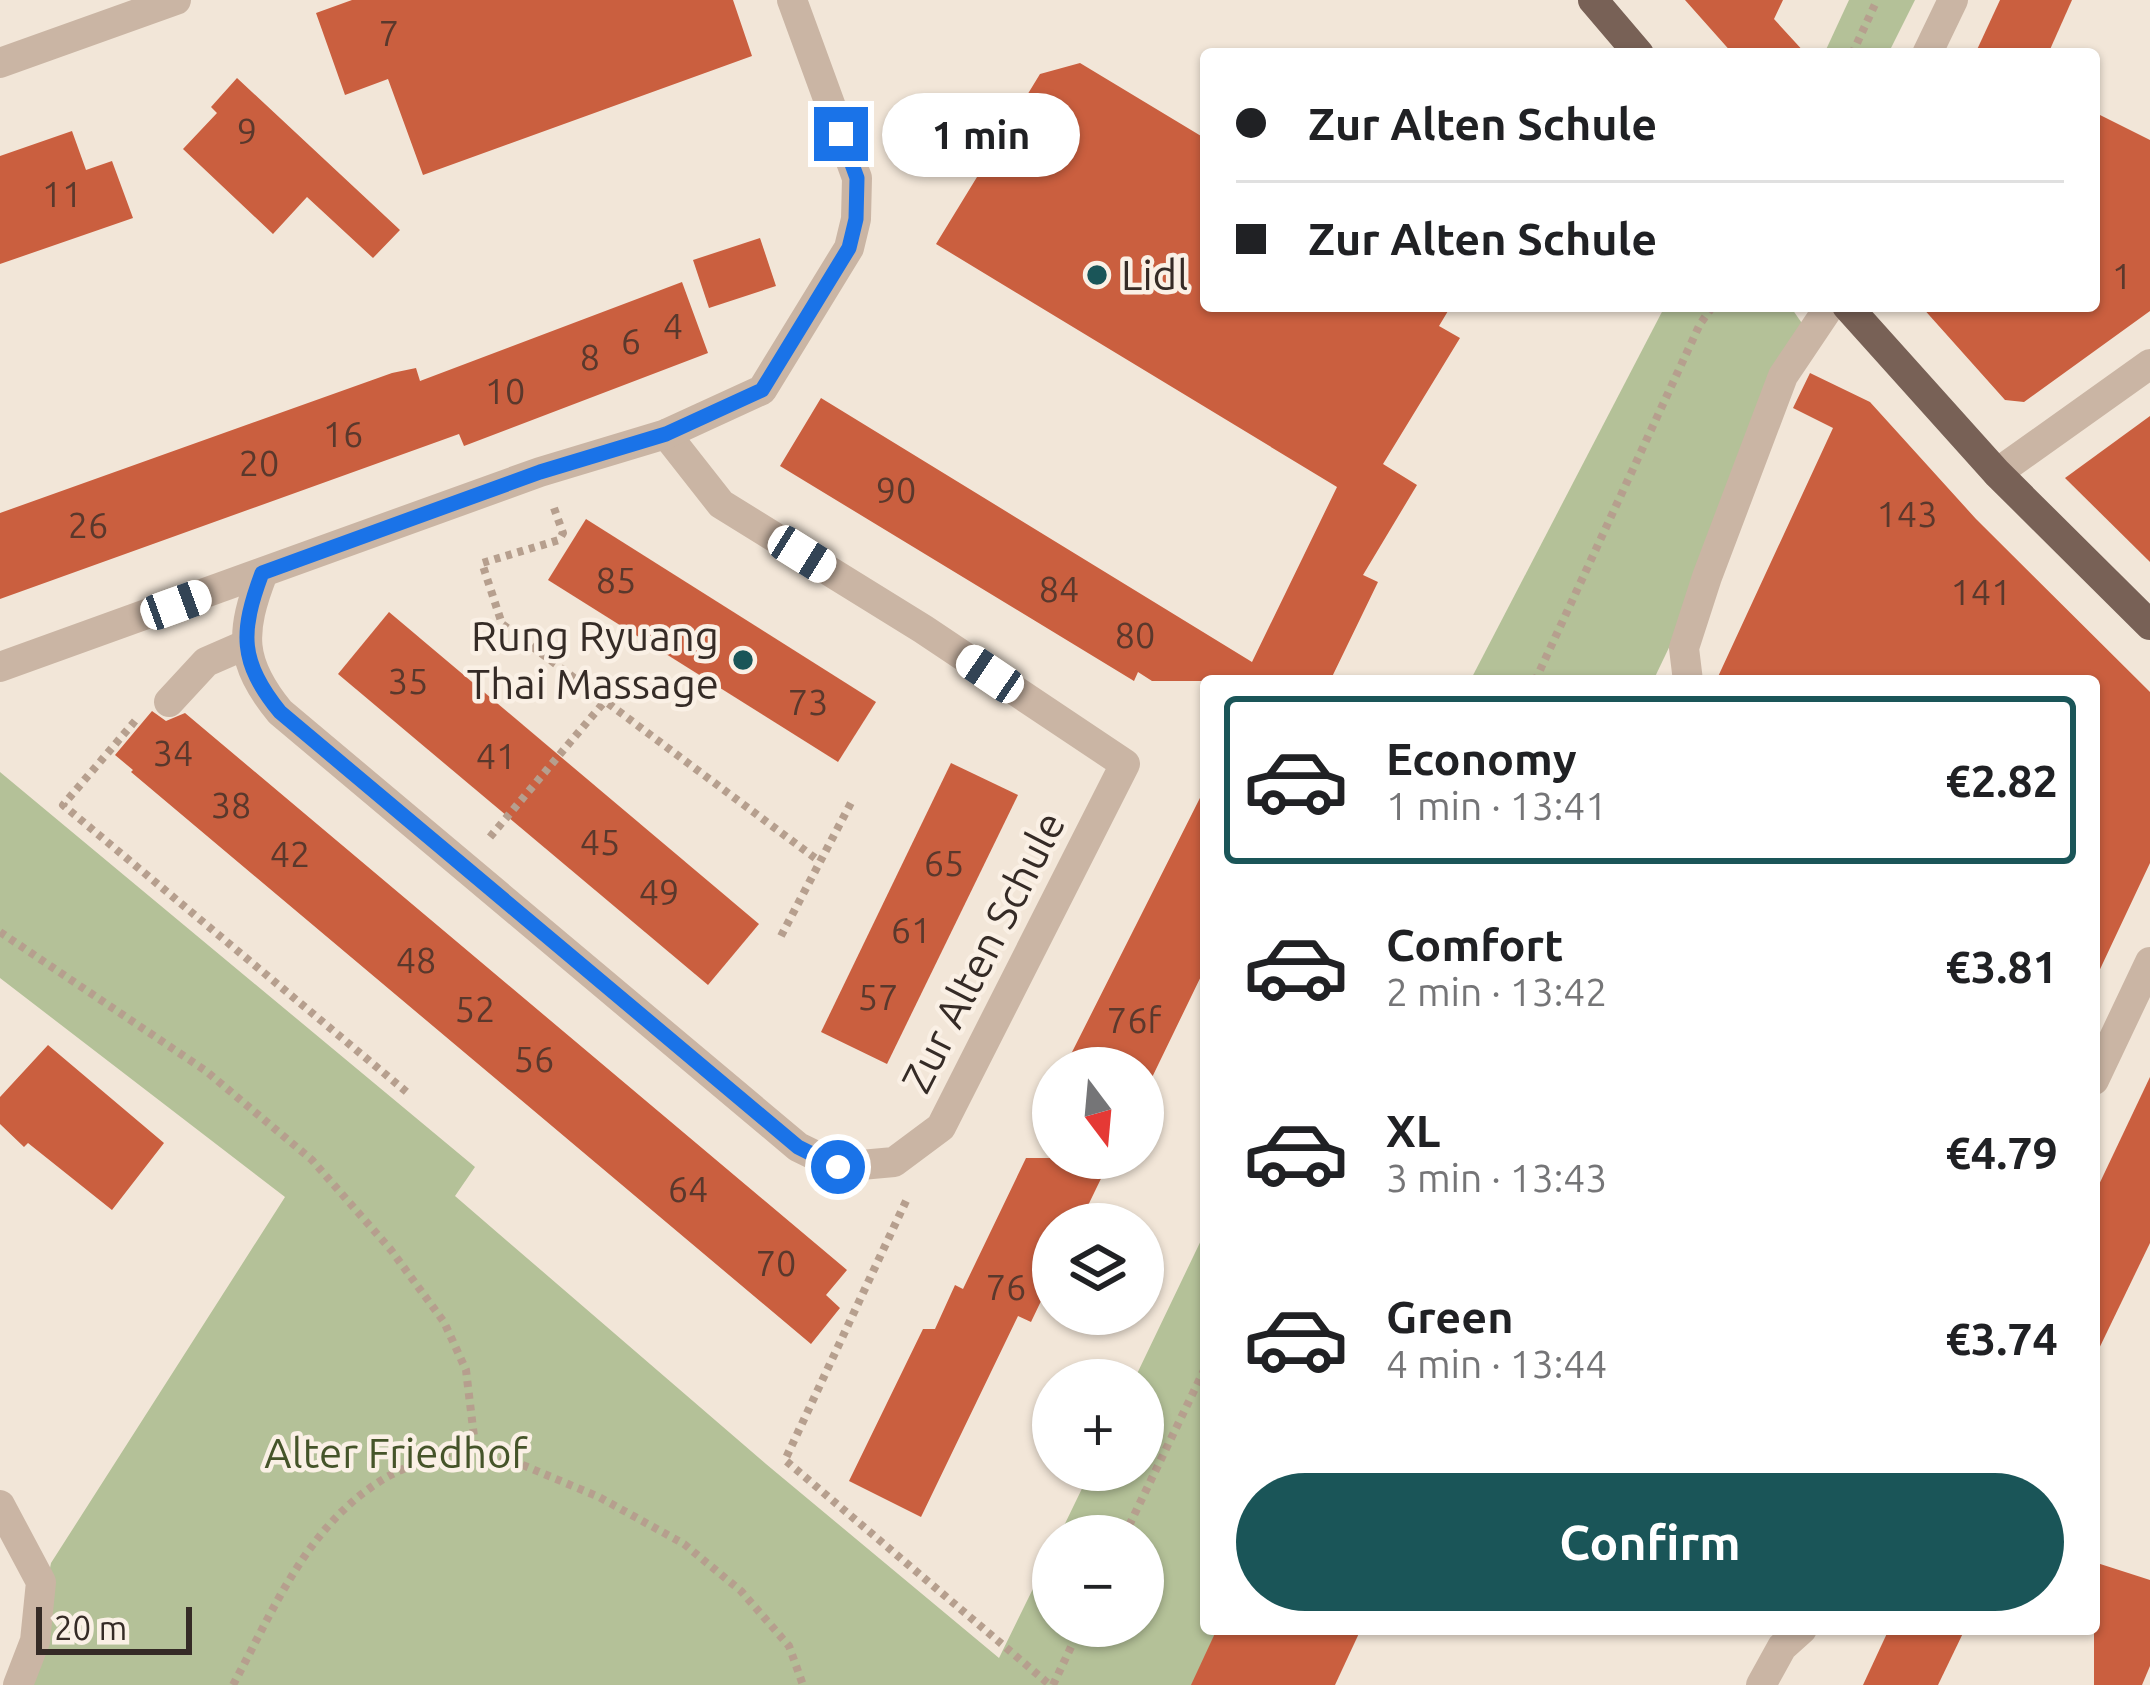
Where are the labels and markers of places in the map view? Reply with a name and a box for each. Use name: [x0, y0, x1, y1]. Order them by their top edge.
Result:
place label: Lidl: [1121, 251, 1188, 298]
marker: Lidl: [1084, 262, 1110, 288]
place label: Rung Ryuang Thai Massage: [467, 612, 719, 707]
marker: Rung Ryuang Thai Massage: [730, 647, 756, 673]

